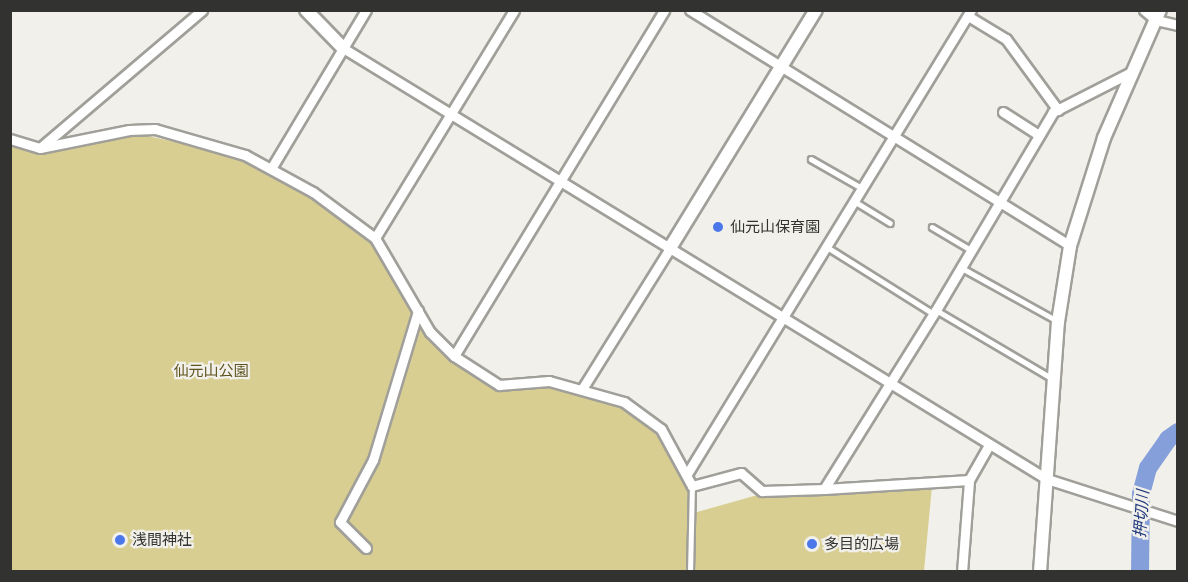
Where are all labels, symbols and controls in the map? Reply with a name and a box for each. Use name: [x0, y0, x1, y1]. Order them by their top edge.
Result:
place label: 仙元山保育園: [730, 218, 820, 236]
marker: 仙元山保育園: [711, 220, 725, 234]
park label: 仙元山公園: [174, 362, 248, 380]
water label: 押切川: [1131, 489, 1153, 539]
place label: 浅間神社: [132, 531, 192, 549]
marker: 浅間神社: [113, 533, 127, 547]
place label: 多目的広場: [824, 535, 899, 553]
marker: 多目的広場: [805, 537, 819, 551]

